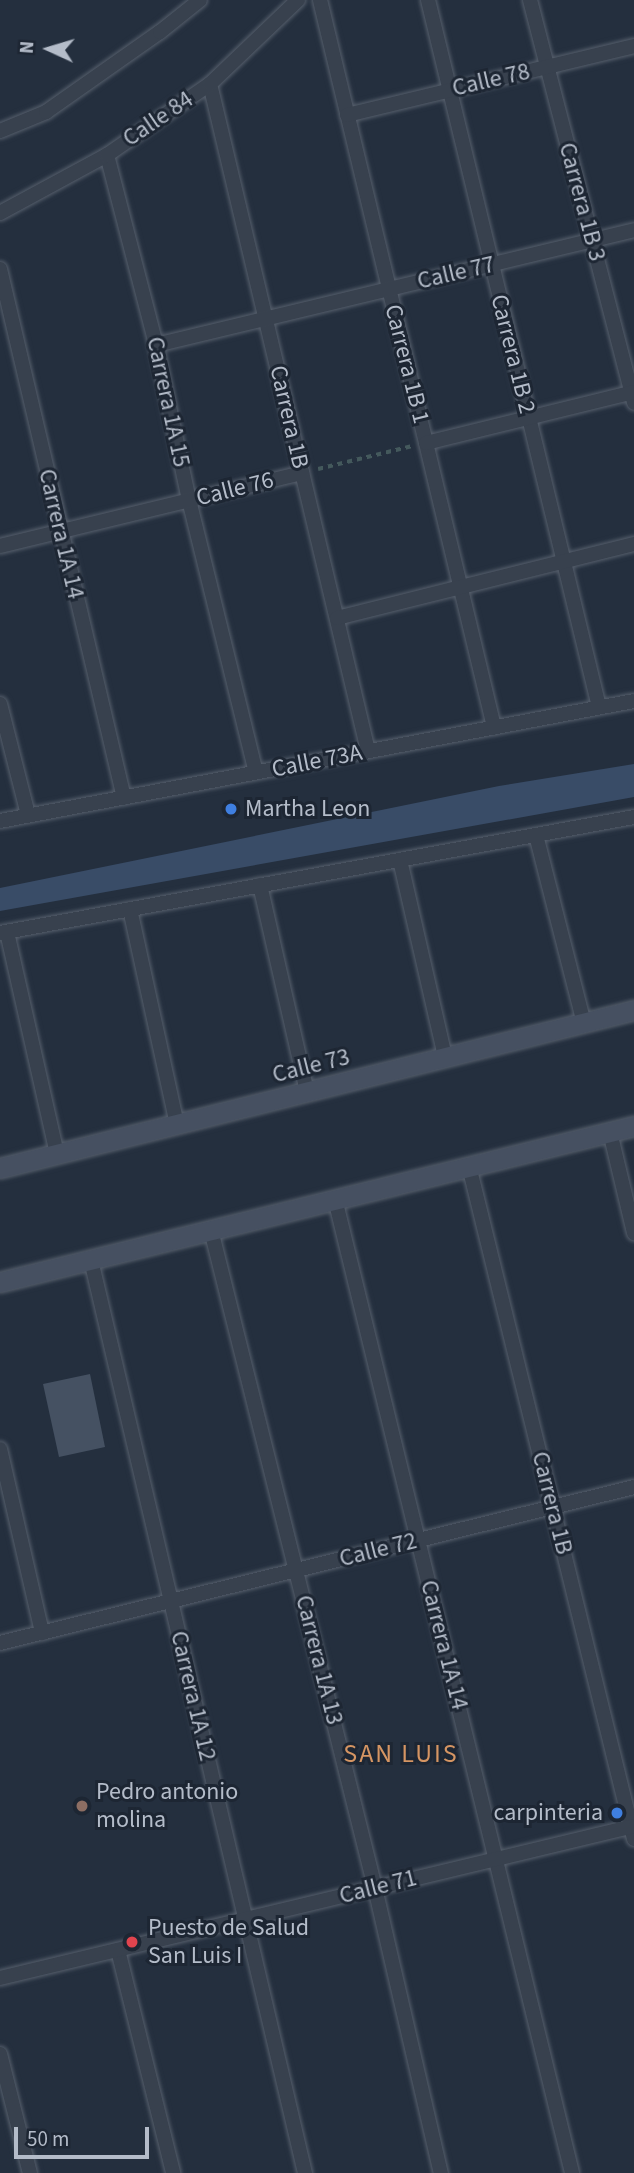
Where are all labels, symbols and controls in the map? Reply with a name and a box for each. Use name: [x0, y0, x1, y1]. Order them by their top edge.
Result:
north arrow: [14, 14, 84, 84]
text: N: [14, 40, 41, 55]
street label: Calle 78: [449, 57, 533, 103]
street label: Calle 84: [117, 85, 199, 153]
street label: Carrera 1B 3: [552, 140, 612, 264]
street label: Calle 77: [414, 250, 498, 296]
street label: Carrera 1B 2: [484, 292, 542, 416]
street label: Carrera 1B 1: [378, 302, 436, 426]
street label: Carrera 1A 15: [140, 334, 196, 470]
street label: Carrera 1B: [263, 363, 315, 471]
street label: Carrera 1A 14: [32, 466, 90, 602]
street label: Calle 76: [193, 466, 277, 512]
street label: Calle 73A: [269, 738, 365, 784]
place label: Martha Leon: [245, 795, 370, 823]
marker: Martha Leon: [223, 801, 239, 817]
street label: Calle 73: [269, 1043, 353, 1089]
street label: Carrera 1B: [525, 1449, 579, 1557]
street label: Calle 72: [336, 1527, 420, 1573]
street label: Carrera 1A 14: [414, 1577, 474, 1713]
street label: Carrera 1A 13: [289, 1592, 349, 1728]
street label: Carrera 1A 12: [164, 1628, 222, 1764]
district label: SAN LUIS: [344, 1738, 458, 1770]
place label: Pedro antonio molina: [96, 1778, 238, 1834]
marker: Pedro antonio molina: [74, 1798, 90, 1814]
place label: carpinteria: [494, 1799, 603, 1827]
marker: carpinteria: [609, 1805, 625, 1821]
street label: Calle 71: [336, 1864, 420, 1910]
place label: Puesto de Salud San Luis I: [148, 1914, 309, 1970]
marker: Puesto de Salud San Luis I: [122, 1932, 142, 1952]
scale bar: [18, 2114, 152, 2158]
text: 50 m: [27, 2124, 69, 2154]

